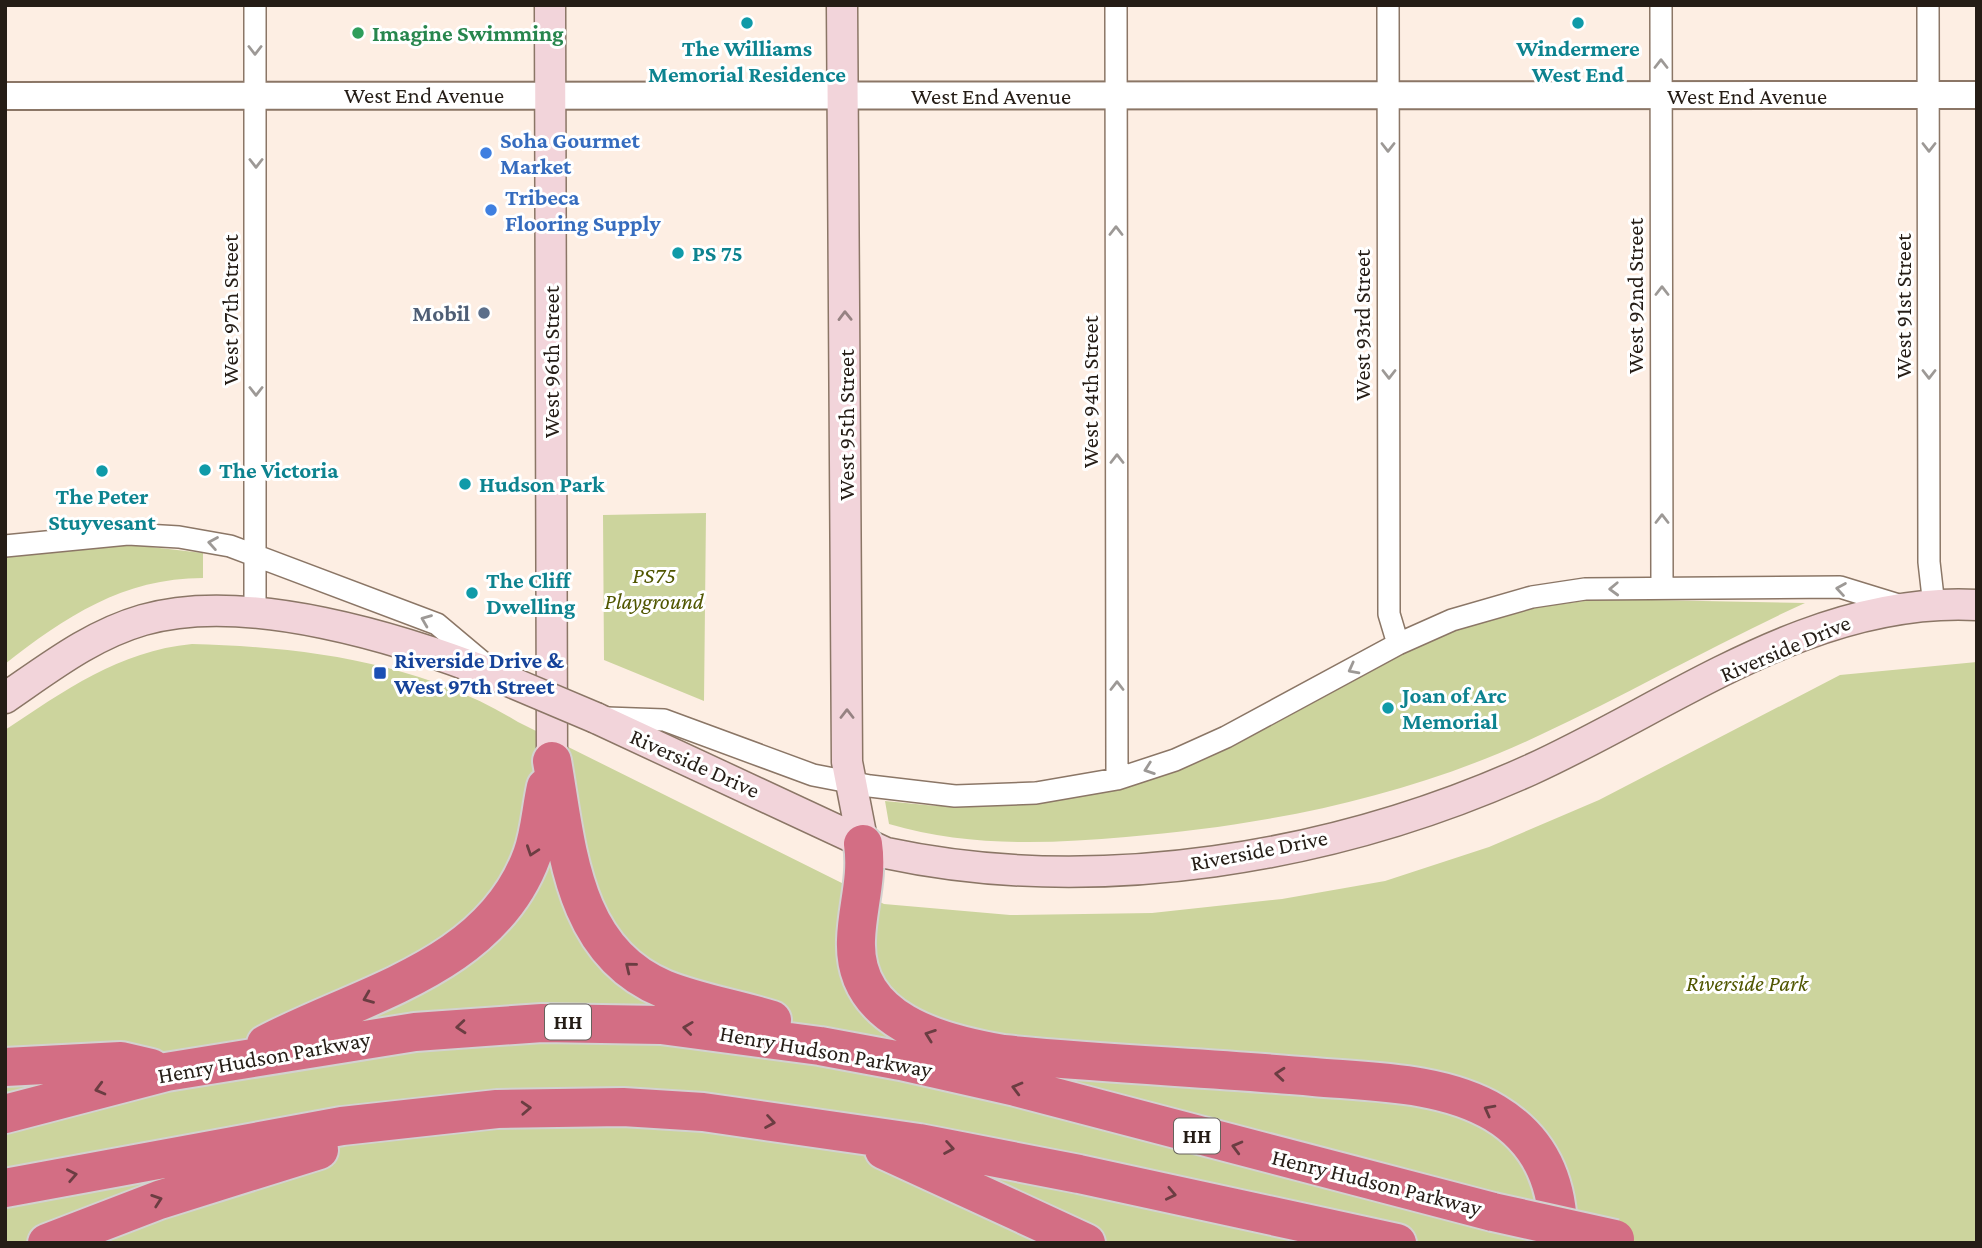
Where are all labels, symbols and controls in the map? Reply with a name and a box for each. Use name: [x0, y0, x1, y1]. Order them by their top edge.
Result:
marker: The Williams Memorial Residence: [739, 15, 755, 31]
marker: Windermere West End: [1570, 15, 1586, 31]
place label: Imagine Swimming: [372, 20, 564, 46]
marker: Imagine Swimming: [350, 25, 366, 41]
place label: The Williams Memorial Residence: [648, 35, 846, 87]
place label: Windermere West End: [1515, 35, 1640, 87]
one-way arrow: [247, 45, 263, 56]
one-way arrow: [1653, 58, 1669, 68]
street label: West End Avenue: [344, 82, 504, 108]
street label: West End Avenue: [911, 83, 1071, 109]
street label: West End Avenue: [1667, 83, 1827, 109]
place label: Soha Gourmet Market: [500, 127, 641, 179]
one-way arrow: [1380, 142, 1396, 153]
one-way arrow: [1921, 142, 1937, 153]
marker: Soha Gourmet Market: [478, 145, 494, 161]
one-way arrow: [248, 158, 264, 169]
place label: Tribeca Flooring Supply: [505, 184, 661, 236]
marker: Tribeca Flooring Supply: [483, 202, 499, 218]
street label: West 92nd Street: [1622, 218, 1648, 374]
one-way arrow: [1108, 225, 1124, 236]
street label: West 91st Street: [1890, 233, 1916, 379]
street label: West 97th Street: [217, 234, 243, 386]
place label: PS 75: [692, 240, 743, 266]
marker: PS 75: [670, 245, 686, 261]
street label: West 93rd Street: [1349, 249, 1375, 401]
street label: West 96th Street: [538, 285, 564, 438]
one-way arrow: [1654, 285, 1670, 296]
place label: Mobil: [412, 300, 470, 326]
marker: Mobil: [476, 305, 492, 321]
one-way arrow: [837, 310, 853, 321]
street label: West 94th Street: [1077, 315, 1103, 468]
street label: West 95th Street: [833, 349, 859, 501]
one-way arrow: [1381, 370, 1397, 380]
one-way arrow: [1921, 370, 1937, 380]
one-way arrow: [248, 386, 264, 396]
one-way arrow: [1109, 453, 1125, 463]
place label: The Victoria: [219, 457, 339, 483]
marker: The Victoria: [197, 462, 213, 478]
marker: The Peter Stuyvesant: [94, 463, 110, 479]
place label: Hudson Park: [479, 471, 605, 497]
marker: Hudson Park: [457, 476, 473, 492]
place label: The Peter Stuyvesant: [48, 483, 157, 535]
one-way arrow: [1654, 513, 1670, 523]
one-way arrow: [207, 536, 219, 551]
park label: PS75 Playground: [604, 562, 705, 614]
place label: The Cliff Dwelling: [486, 567, 576, 619]
one-way arrow: [1608, 581, 1619, 596]
one-way arrow: [1835, 582, 1847, 597]
marker: The Cliff Dwelling: [464, 585, 480, 601]
street label: Riverside Drive: [1716, 609, 1854, 687]
one-way arrow: [421, 615, 433, 629]
place label: Riverside Drive & West 97th Street: [393, 647, 565, 699]
one-way arrow: [1347, 661, 1360, 674]
marker: Riverside Drive & West 97th Street: [372, 665, 388, 681]
one-way arrow: [1109, 680, 1125, 691]
place label: Joan of Arc Memorial: [1400, 682, 1507, 734]
marker: Joan of Arc Memorial: [1380, 700, 1396, 716]
one-way arrow: [839, 708, 855, 719]
street label: Riverside Drive: [626, 723, 764, 803]
one-way arrow: [1143, 761, 1155, 775]
street label: Riverside Drive: [1188, 824, 1330, 876]
one-way arrow: [526, 845, 540, 857]
one-way arrow: [625, 963, 638, 975]
park label: Riverside Park: [1686, 970, 1809, 996]
one-way arrow: [362, 989, 374, 1003]
road number: HH: [545, 1004, 591, 1040]
one-way arrow: [455, 1019, 466, 1034]
street label: Henry Hudson Parkway: [718, 1019, 935, 1083]
one-way arrow: [682, 1021, 694, 1036]
street label: Henry Hudson Parkway: [156, 1025, 373, 1089]
one-way arrow: [924, 1030, 936, 1044]
one-way arrow: [1274, 1067, 1285, 1082]
one-way arrow: [94, 1081, 106, 1095]
one-way arrow: [1011, 1082, 1023, 1096]
one-way arrow: [521, 1101, 532, 1116]
one-way arrow: [1483, 1105, 1496, 1119]
one-way arrow: [764, 1114, 776, 1129]
road number: HH: [1174, 1118, 1220, 1154]
one-way arrow: [943, 1140, 955, 1155]
one-way arrow: [1231, 1141, 1243, 1155]
street label: Henry Hudson Parkway: [1269, 1143, 1485, 1221]
one-way arrow: [66, 1168, 78, 1183]
one-way arrow: [1165, 1186, 1177, 1200]
one-way arrow: [150, 1194, 162, 1208]

